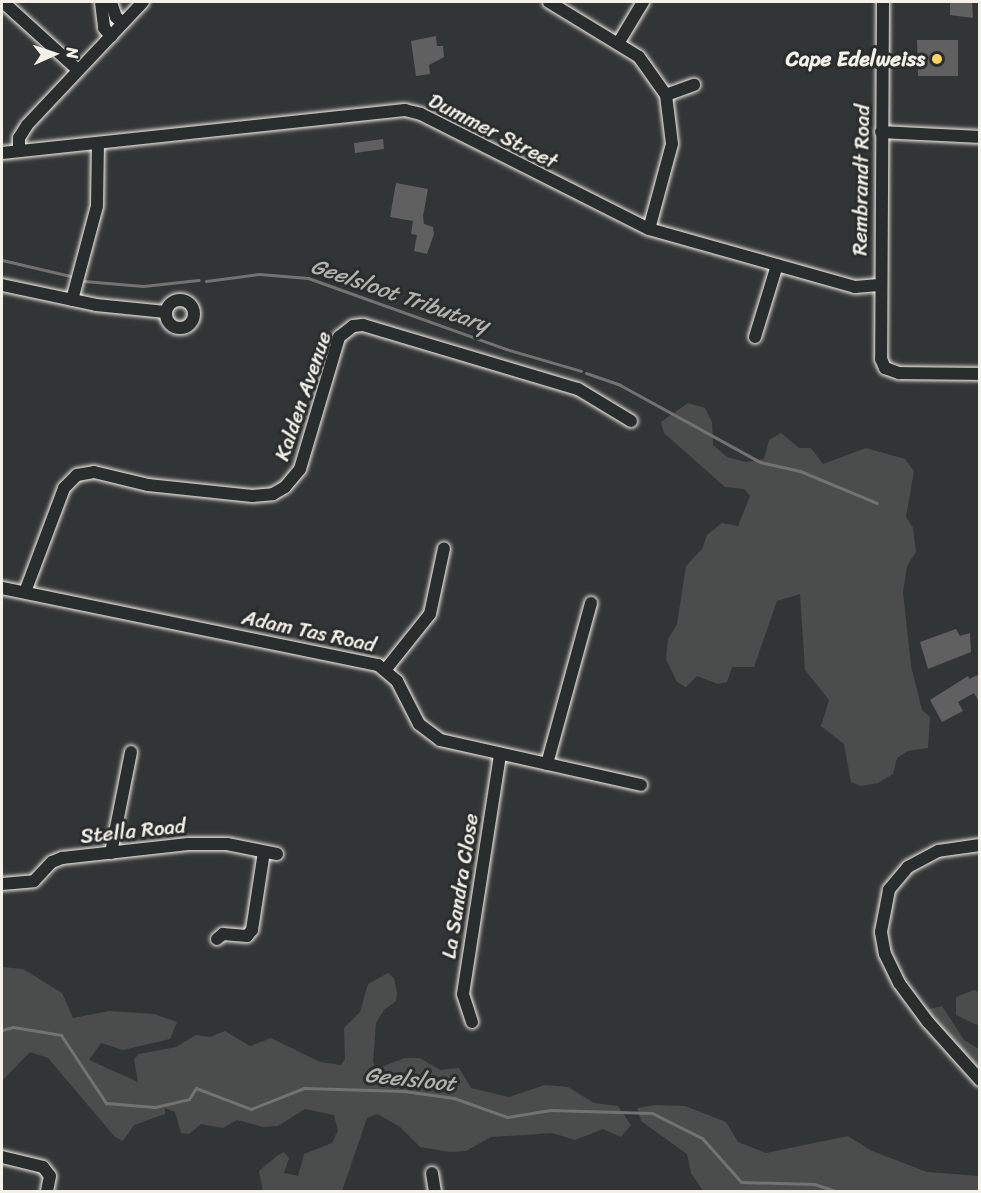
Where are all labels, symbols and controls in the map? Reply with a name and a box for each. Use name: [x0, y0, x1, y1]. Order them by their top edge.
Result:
north arrow: [24, 24, 84, 84]
place label: Cape Edelweiss: [784, 46, 925, 72]
text: N: [58, 47, 87, 59]
marker: Cape Edelweiss: [930, 52, 944, 66]
street label: Dummer Street: [424, 88, 562, 174]
street label: Rembrandt Road: [847, 104, 875, 256]
water label: Geelsloot Tributary: [308, 252, 492, 338]
street label: Kalden Avenue: [269, 328, 337, 464]
street label: Adam Tas Road: [239, 604, 379, 658]
street label: La Sandra Close: [436, 812, 484, 960]
street label: Stella Road: [79, 813, 187, 849]
water label: Geelsloot: [364, 1061, 456, 1097]

